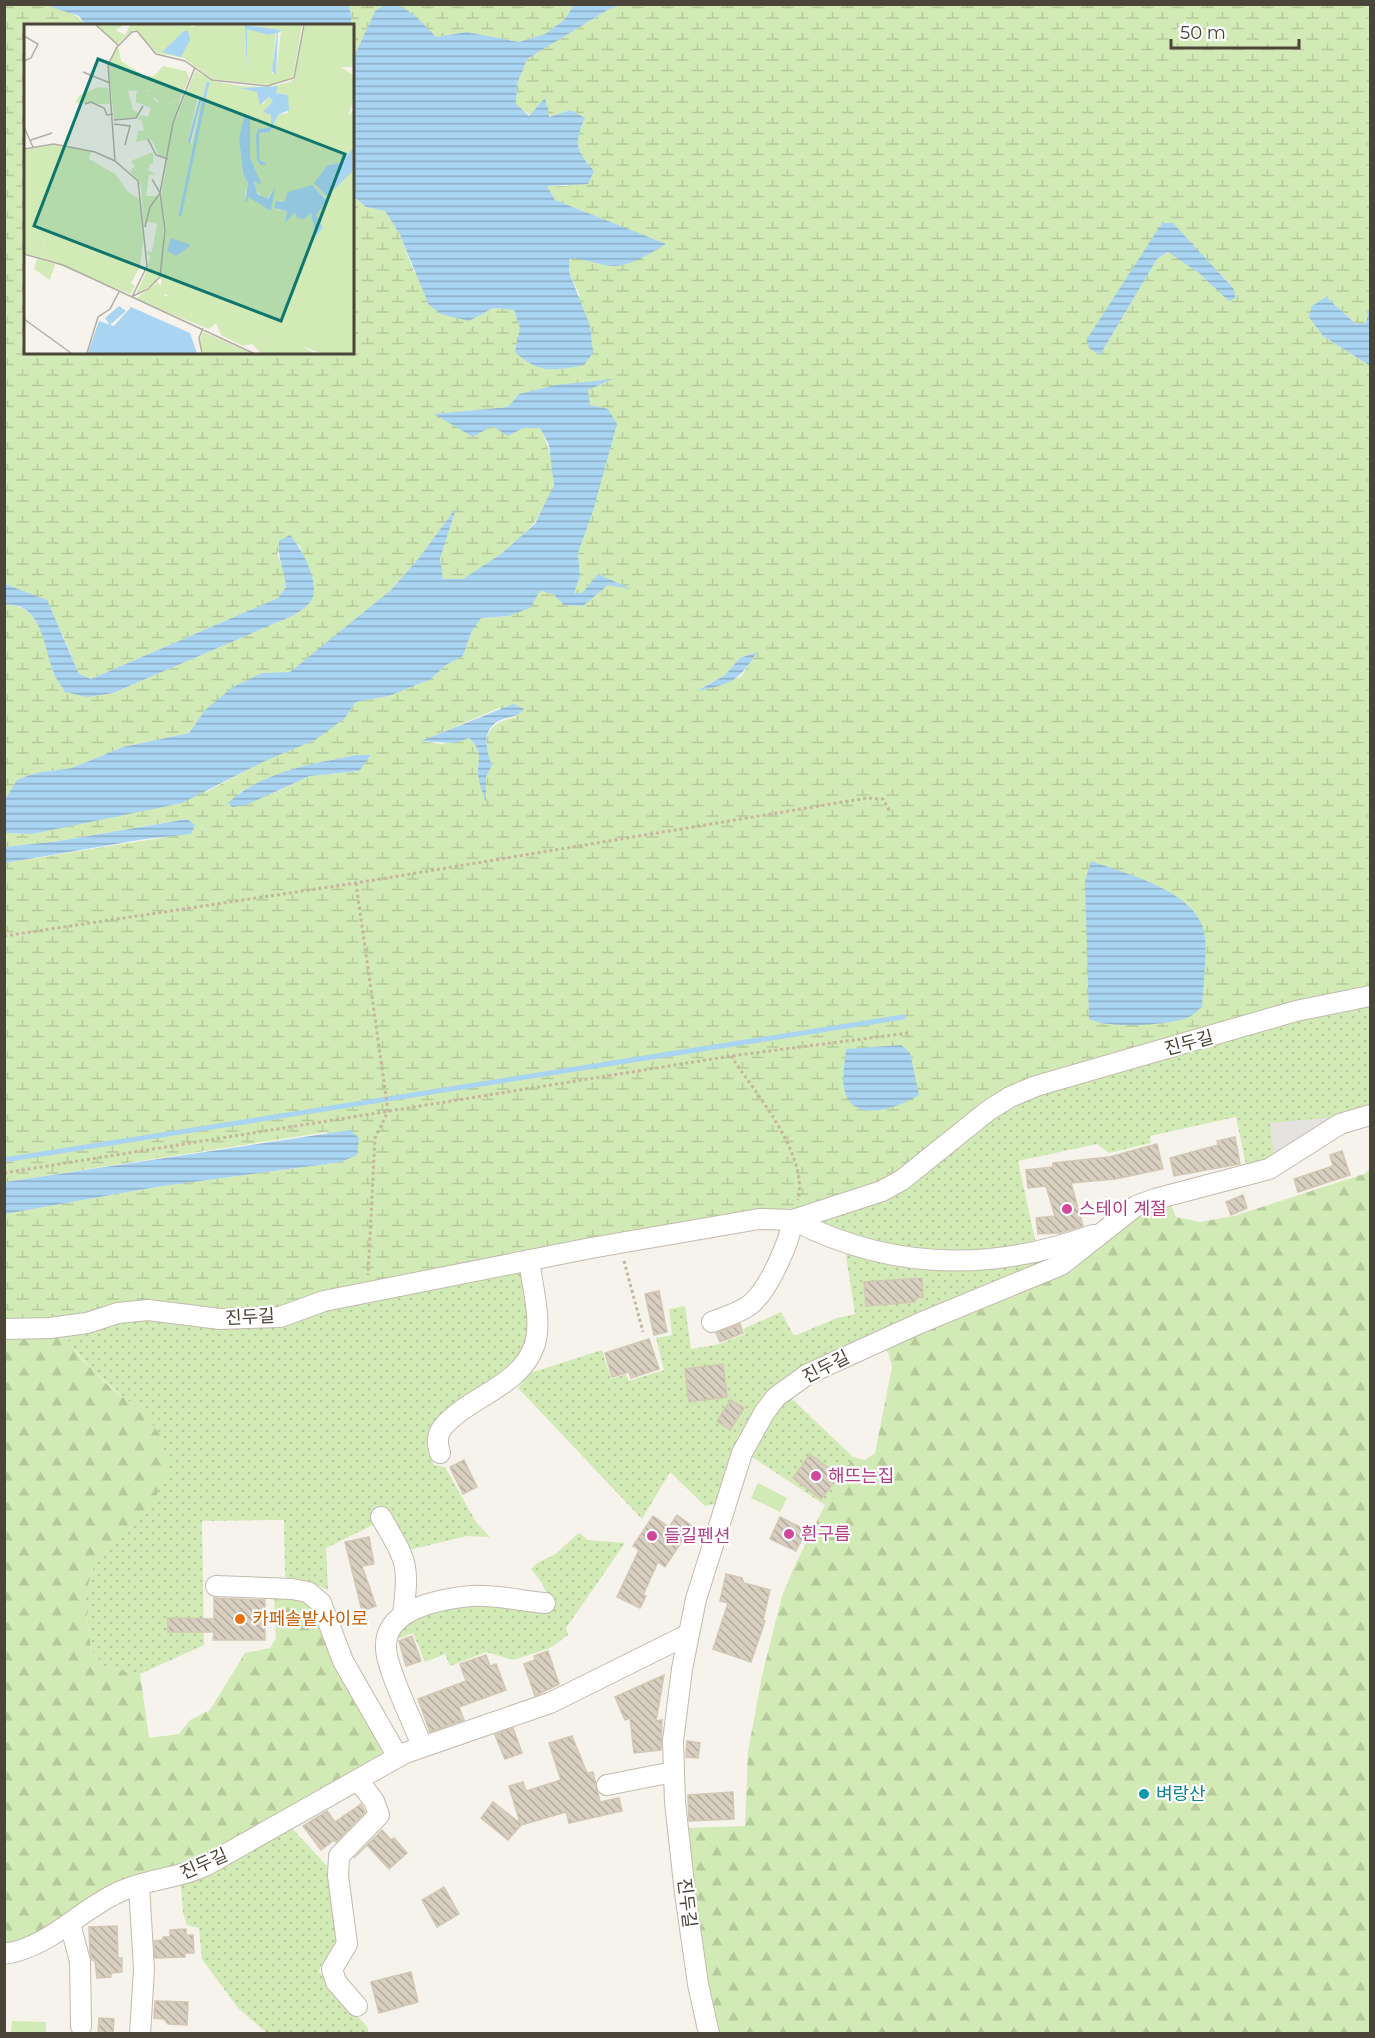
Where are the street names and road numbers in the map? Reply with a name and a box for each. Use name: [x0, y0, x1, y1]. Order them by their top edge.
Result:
street label: 진두길: [1162, 1026, 1216, 1060]
street label: 진두길: [225, 1305, 275, 1329]
street label: 진두길: [799, 1346, 853, 1388]
street label: 진두길: [177, 1844, 231, 1884]
street label: 진두길: [673, 1877, 701, 1929]

